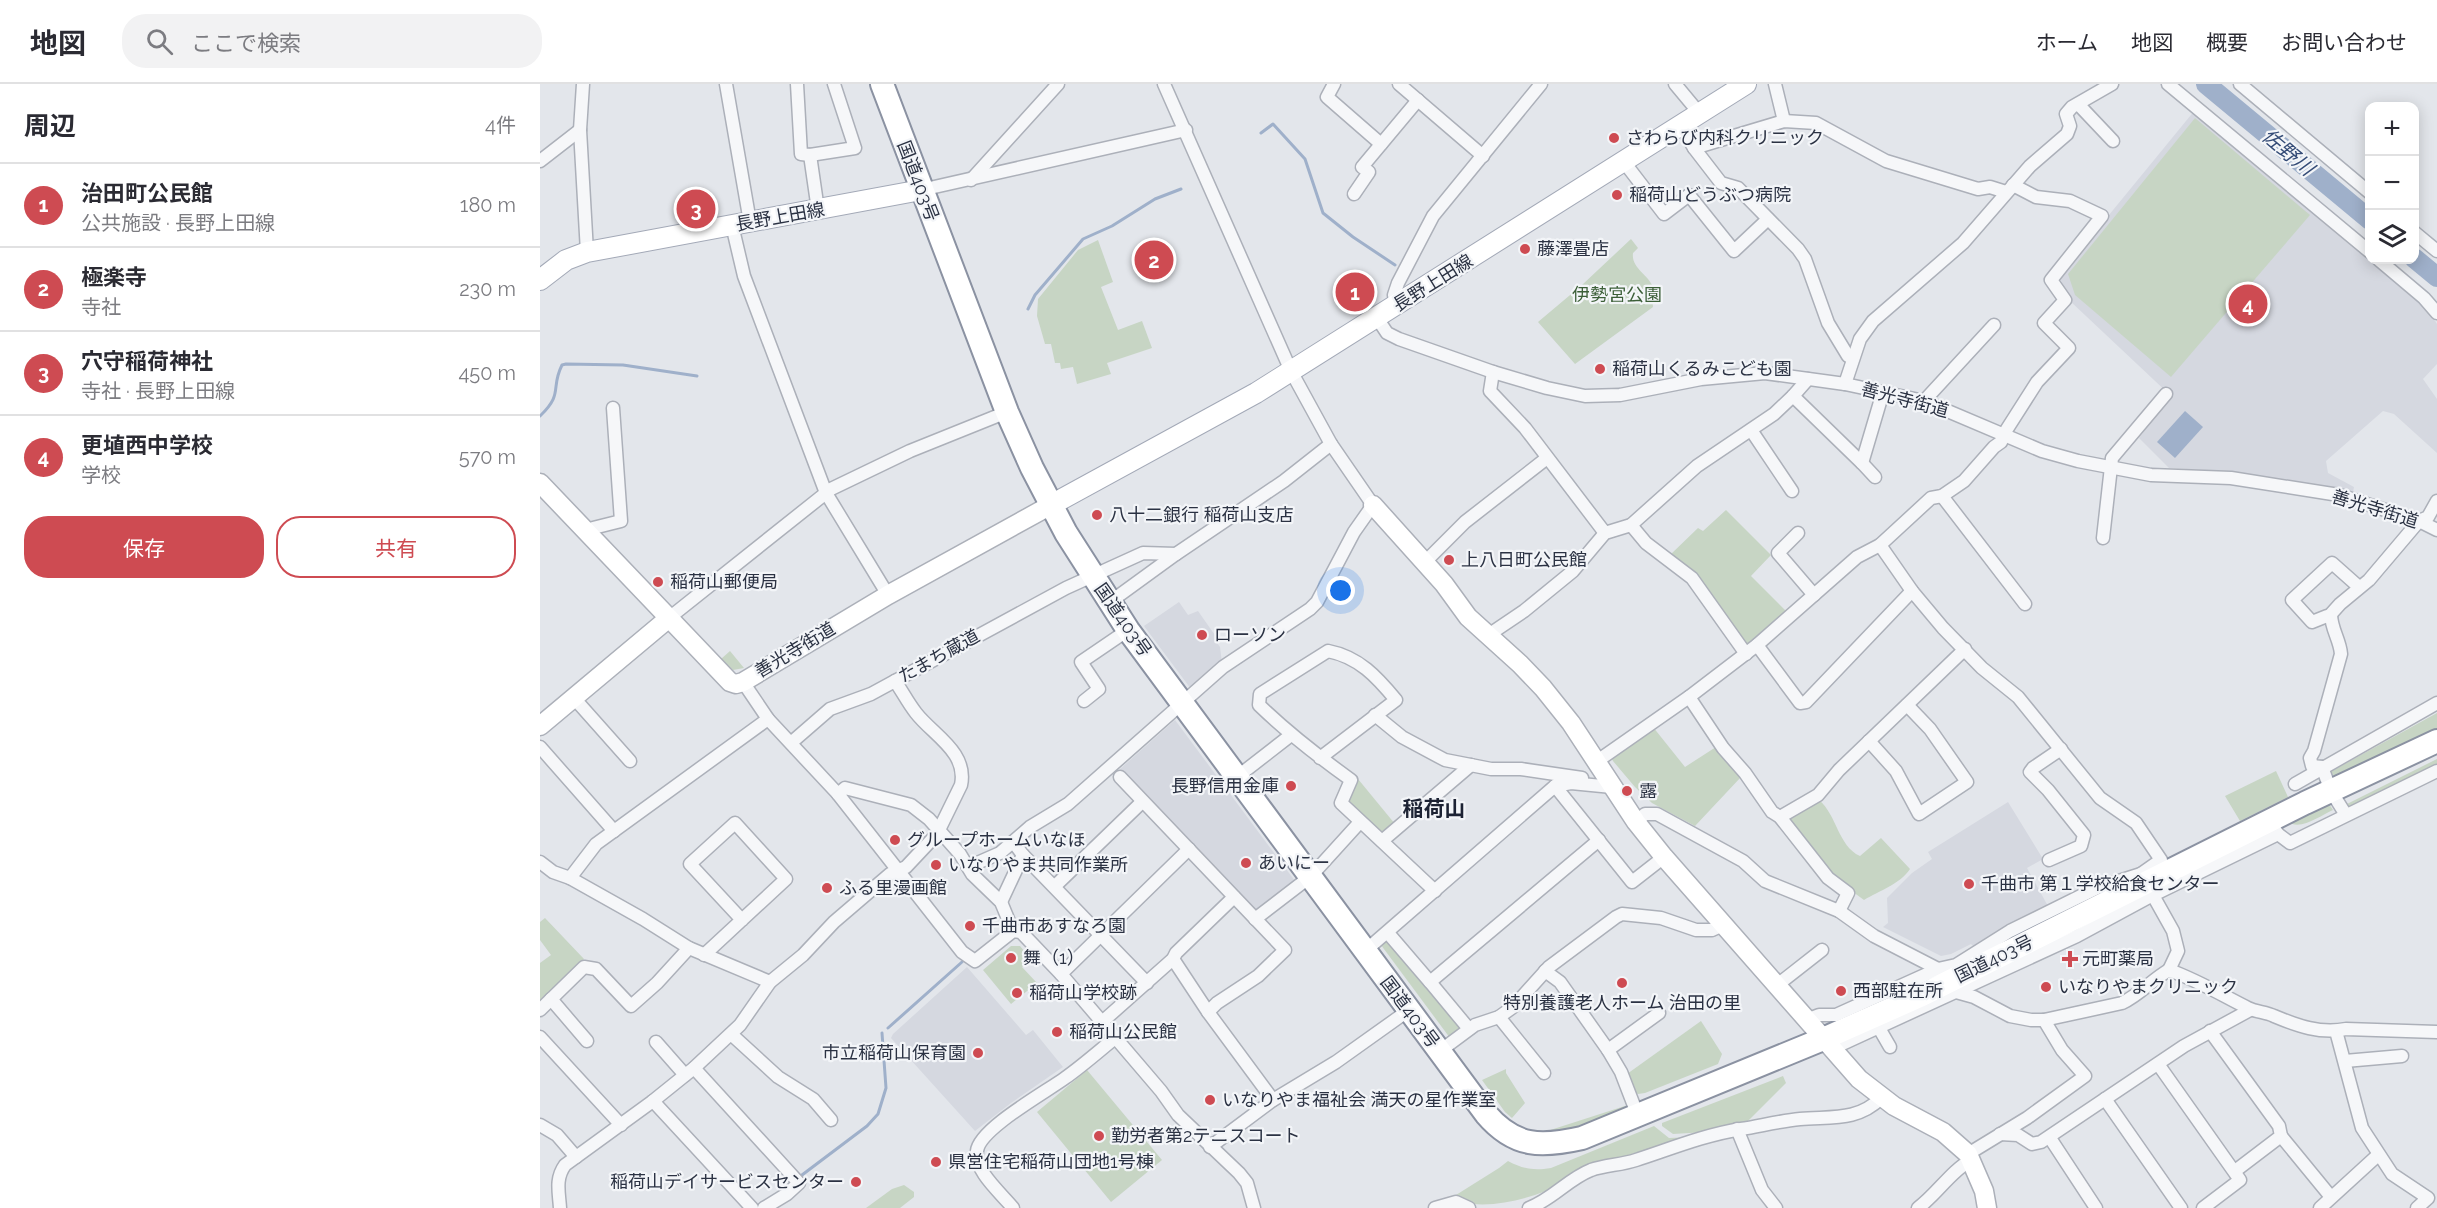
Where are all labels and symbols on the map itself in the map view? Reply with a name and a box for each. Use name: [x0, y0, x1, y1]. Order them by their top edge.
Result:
water label: 佐野川: [2257, 124, 2320, 182]
place label: さわらび内科クリニック: [1626, 127, 1824, 148]
marker: さわらび内科クリニック: [1607, 131, 1621, 145]
street label: 国道403号: [894, 138, 943, 224]
place label: 稲荷山どうぶつ病院: [1629, 184, 1791, 205]
pin: 3: [676, 186, 716, 232]
marker: 稲荷山どうぶつ病院: [1610, 188, 1624, 202]
street label: 長野上田線: [734, 198, 826, 235]
pin: 2: [1134, 238, 1174, 282]
place label: 藤澤畳店: [1537, 238, 1609, 259]
marker: 藤澤畳店: [1518, 242, 1532, 256]
street label: 長野上田線: [1389, 250, 1476, 315]
pin: 1: [1336, 270, 1374, 314]
pin: 4: [2228, 282, 2268, 326]
park label: 伊勢宮公園: [1572, 284, 1662, 305]
place label: 稲荷山くるみこども園: [1612, 358, 1792, 379]
marker: 稲荷山くるみこども園: [1593, 362, 1607, 376]
street label: 善光寺街道: [1859, 378, 1951, 421]
street label: 善光寺街道: [2329, 485, 2421, 532]
place label: 八十二銀行 稲荷山支店: [1109, 504, 1294, 525]
marker: 八十二銀行 稲荷山支店: [1090, 508, 1104, 522]
place label: 上八日町公民館: [1461, 549, 1587, 570]
marker: 上八日町公民館: [1442, 553, 1456, 567]
place label: 稲荷山郵便局: [670, 571, 778, 592]
marker: 稲荷山郵便局: [651, 575, 665, 589]
your location: [1326, 576, 1355, 605]
street label: 国道403号: [1091, 579, 1156, 660]
street label: 善光寺街道: [751, 617, 839, 682]
place label: ローソン: [1214, 624, 1286, 645]
street label: たまち蔵道: [895, 625, 983, 686]
marker: ローソン: [1195, 628, 1209, 642]
place label: 長野信用金庫: [1171, 775, 1279, 796]
marker: 長野信用金庫: [1284, 779, 1298, 793]
place label: 露: [1639, 780, 1657, 801]
marker: 露: [1620, 784, 1634, 798]
district label: 稲荷山: [1403, 796, 1466, 821]
place label: グループホームいなほ: [907, 829, 1085, 850]
marker: グループホームいなほ: [888, 833, 902, 847]
place label: あいにー: [1258, 852, 1330, 873]
place label: いなりやま共同作業所: [948, 854, 1128, 875]
marker: あいにー: [1239, 856, 1253, 870]
marker: いなりやま共同作業所: [929, 858, 943, 872]
place label: 千曲市 第１学校給食センター: [1981, 873, 2220, 894]
place label: ふる里漫画館: [839, 877, 947, 898]
marker: 千曲市 第１学校給食センター: [1962, 877, 1976, 891]
marker: ふる里漫画館: [820, 881, 834, 895]
place label: 千曲市あすなろ園: [982, 915, 1126, 936]
marker: 千曲市あすなろ園: [963, 919, 977, 933]
street label: 国道403号: [1951, 931, 2036, 987]
place label: 舞（1）: [1023, 947, 1085, 968]
place label: 元町薬局: [2082, 948, 2154, 969]
marker: 舞（1）: [1004, 951, 1018, 965]
marker: 元町薬局: [2063, 952, 2077, 966]
street label: 国道403号: [1377, 972, 1444, 1052]
marker: 特別養護老人ホーム 治田の里: [1615, 976, 1629, 990]
place label: いなりやまクリニック: [2058, 976, 2238, 997]
place label: 西部駐在所: [1853, 980, 1943, 1001]
marker: いなりやまクリニック: [2039, 980, 2053, 994]
place label: 稲荷山学校跡: [1029, 982, 1137, 1003]
marker: 西部駐在所: [1834, 984, 1848, 998]
marker: 稲荷山学校跡: [1010, 986, 1024, 1000]
place label: 特別養護老人ホーム 治田の里: [1503, 992, 1741, 1013]
place label: 稲荷山公民館: [1069, 1021, 1177, 1042]
marker: 稲荷山公民館: [1050, 1025, 1064, 1039]
place label: 市立稲荷山保育園: [822, 1042, 966, 1063]
marker: 市立稲荷山保育園: [971, 1046, 985, 1060]
place label: いなりやま福祉会 満天の星作業室: [1222, 1089, 1497, 1110]
marker: いなりやま福祉会 満天の星作業室: [1203, 1093, 1217, 1107]
place label: 勤労者第2テニスコート: [1111, 1125, 1300, 1146]
marker: 勤労者第2テニスコート: [1092, 1129, 1106, 1143]
place label: 県営住宅稲荷山団地1号棟: [948, 1151, 1154, 1172]
marker: 県営住宅稲荷山団地1号棟: [929, 1155, 943, 1169]
place label: 稲荷山デイサービスセンター: [610, 1171, 844, 1192]
marker: 稲荷山デイサービスセンター: [849, 1175, 863, 1189]

